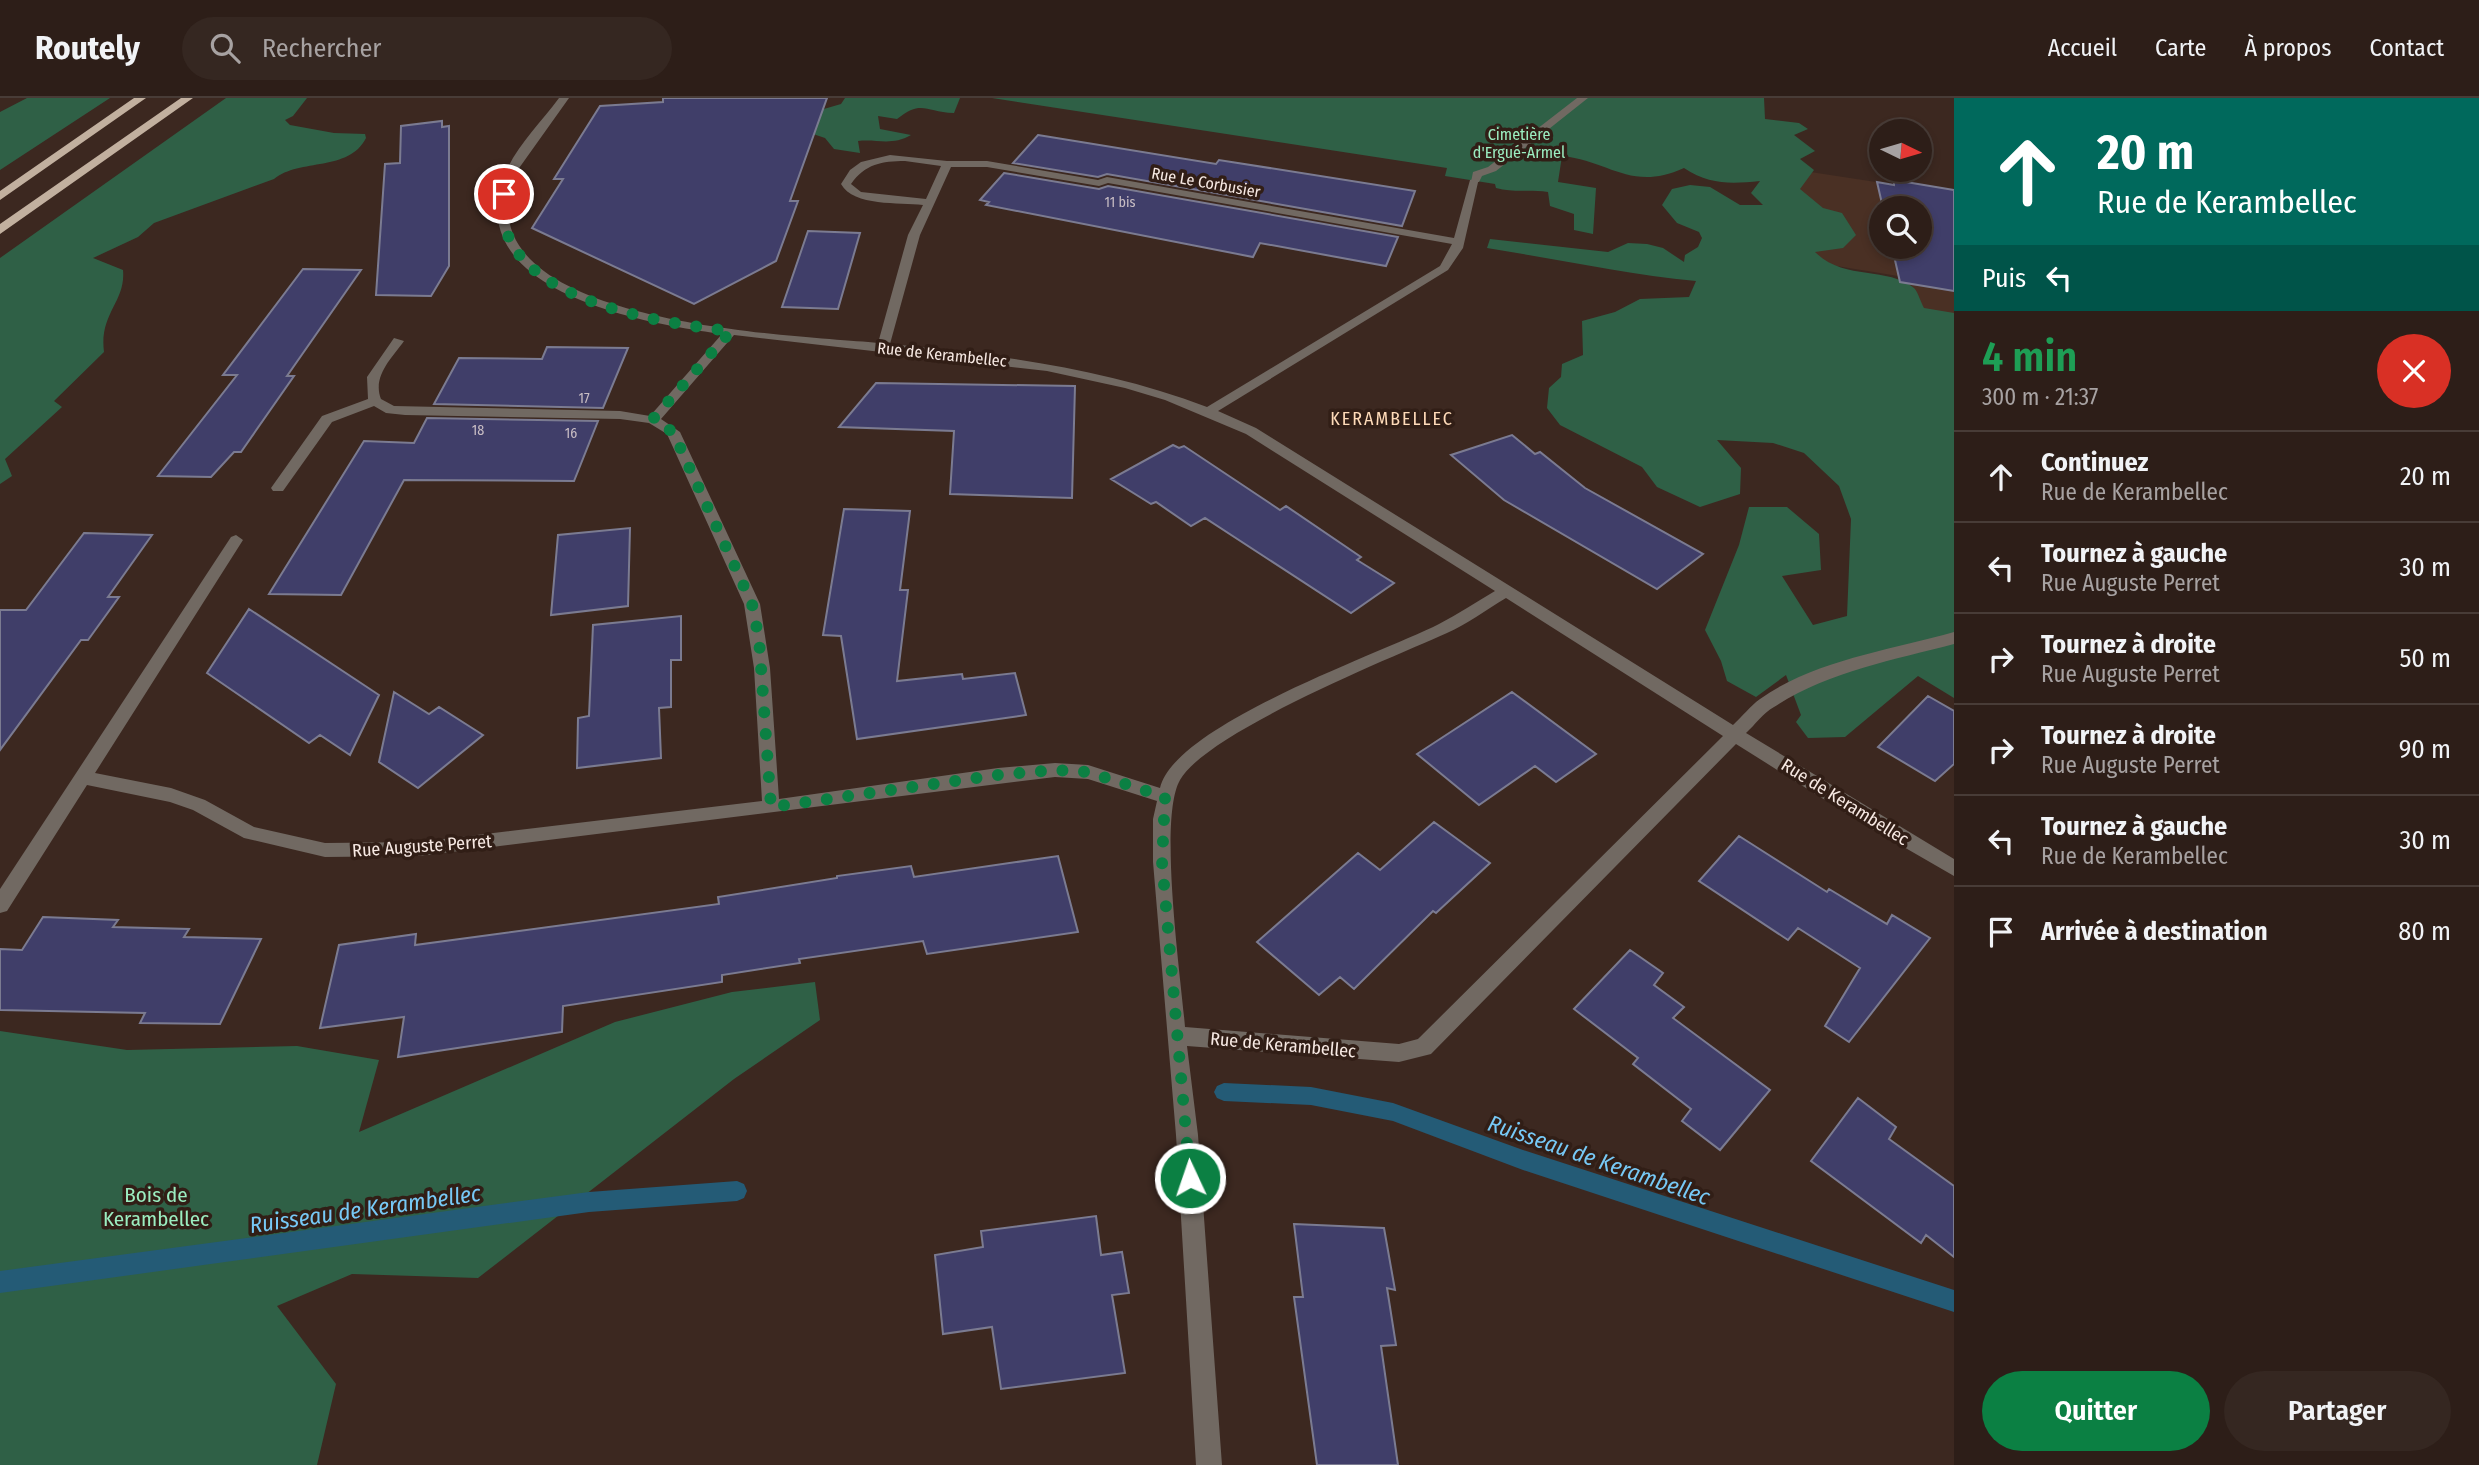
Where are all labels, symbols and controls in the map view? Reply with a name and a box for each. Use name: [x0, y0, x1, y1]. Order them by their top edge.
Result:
search box: [182, 17, 672, 80]
text: Routely: [35, 28, 140, 68]
icon: search: [206, 29, 244, 67]
text: Rechercher: [262, 33, 381, 64]
text: Accueil: [2048, 34, 2117, 62]
text: Carte: [2155, 34, 2206, 62]
text: À propos: [2244, 34, 2331, 62]
text: Contact: [2369, 34, 2444, 62]
north arrow: [1869, 119, 1932, 182]
map controls: [1869, 119, 1932, 259]
text: 20 m: [2097, 123, 2194, 182]
park label: Cimetière d'Ergué-Armel: [1473, 125, 1565, 162]
icon: ahead: [1982, 126, 2073, 217]
pin: [474, 164, 534, 224]
street label: Rue Le Corbusier: [1150, 164, 1262, 201]
icon: arrive: [485, 175, 523, 213]
text: Rue de Kerambellec: [2097, 183, 2357, 221]
house number: 11 bis: [1105, 194, 1136, 211]
button: search: [1869, 196, 1932, 259]
icon: left: [2040, 259, 2078, 297]
text: Puis: [1982, 263, 2026, 294]
text: 4 min: [1982, 332, 2077, 382]
button: close: [2377, 334, 2451, 408]
street label: Rue de Kerambellec: [876, 338, 1008, 371]
text: 300 m · 21:37: [1982, 383, 2098, 411]
house number: 17: [578, 390, 590, 407]
district label: KERAMBELLEC: [1330, 408, 1454, 430]
house number: 18: [472, 422, 484, 439]
house number: 16: [565, 425, 577, 442]
text: Continuez: [2041, 447, 2148, 478]
icon: ahead: [1982, 458, 2020, 496]
text: 20 m: [2400, 461, 2451, 492]
text: Rue de Kerambellec: [2041, 478, 2228, 506]
text: Tournez à gauche: [2041, 538, 2227, 569]
icon: left: [1982, 549, 2020, 587]
text: 30 m: [2400, 552, 2451, 583]
text: Rue Auguste Perret: [2041, 569, 2220, 597]
text: Tournez à droite: [2041, 629, 2216, 660]
icon: right: [1982, 640, 2020, 678]
text: 50 m: [2399, 643, 2451, 674]
text: Rue Auguste Perret: [2041, 660, 2220, 688]
text: Tournez à droite: [2041, 720, 2216, 751]
icon: right: [1982, 731, 2020, 769]
text: 90 m: [2399, 734, 2451, 765]
text: Rue Auguste Perret: [2041, 751, 2220, 779]
street label: Rue de Kerambellec: [1777, 754, 1913, 850]
text: Tournez à gauche: [2041, 811, 2227, 842]
icon: left: [1982, 822, 2020, 860]
text: 30 m: [2400, 825, 2451, 856]
street label: Rue Auguste Perret: [351, 830, 493, 862]
text: Rue de Kerambellec: [2041, 842, 2228, 870]
icon: arrive: [1982, 913, 2020, 951]
text: Arrivée à destination: [2041, 916, 2268, 947]
text: 80 m: [2398, 916, 2451, 947]
street label: Rue de Kerambellec: [1209, 1028, 1357, 1062]
water label: Ruisseau de Kerambellec: [1484, 1109, 1715, 1212]
position arrow: [1153, 1141, 1227, 1215]
water label: Ruisseau de Kerambellec: [248, 1179, 483, 1239]
park label: Bois de Kerambellec: [103, 1182, 209, 1232]
button: Quitter: [1982, 1371, 2210, 1451]
button: Partager: [2224, 1371, 2451, 1451]

